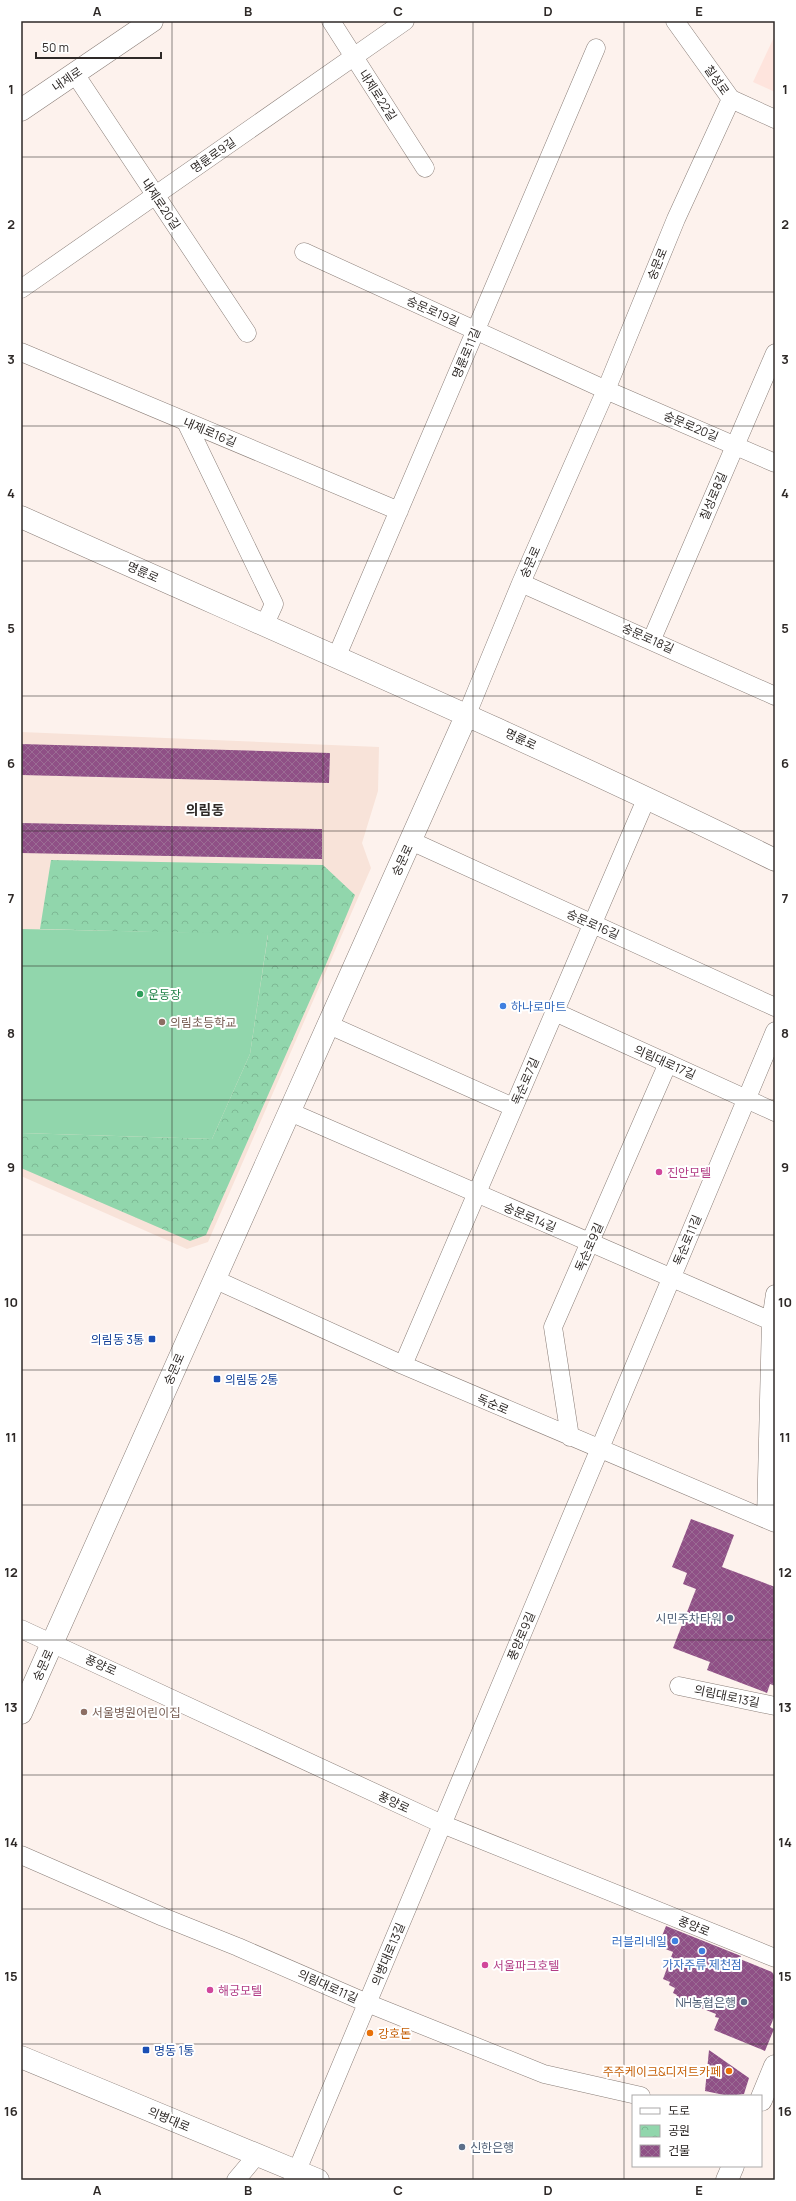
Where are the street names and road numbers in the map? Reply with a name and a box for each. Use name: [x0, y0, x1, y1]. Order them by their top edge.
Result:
street label: 칠성로: [701, 62, 733, 98]
street label: 내제로: [49, 63, 85, 95]
street label: 내제로22길: [355, 66, 401, 124]
street label: 명륜로9길: [187, 133, 239, 177]
street label: 내제로20길: [138, 175, 184, 233]
street label: 숭문로: [643, 245, 671, 283]
street label: 숭문로19길: [404, 292, 462, 330]
street label: 명륜로11길: [448, 325, 484, 381]
street label: 숭문로20길: [661, 407, 721, 445]
street label: 내제로16길: [181, 413, 239, 451]
street label: 칠성로8길: [695, 469, 731, 523]
street label: 숭문로: [515, 543, 545, 581]
street label: 명륜로: [124, 557, 162, 587]
street label: 숭문로18길: [619, 619, 677, 657]
street label: 명륜로: [502, 724, 540, 754]
street label: 숭문로: [387, 841, 417, 879]
street label: 숭문로16길: [564, 905, 622, 943]
street label: 의림대로17길: [631, 1041, 699, 1083]
street label: 독순로7길: [507, 1055, 543, 1107]
street label: 숭문로14길: [501, 1198, 559, 1236]
street label: 독순로11길: [669, 1212, 705, 1268]
street label: 독순로9길: [571, 1220, 607, 1274]
street label: 숭문로: [159, 1350, 189, 1388]
street label: 독순로: [474, 1390, 512, 1418]
street label: 풍양로9길: [503, 1609, 539, 1663]
street label: 숭문로: [28, 1646, 58, 1684]
street label: 풍양로: [82, 1650, 120, 1680]
street label: 의림대로13길: [693, 1681, 761, 1711]
street label: 풍양로: [375, 1787, 413, 1817]
street label: 풍양로: [675, 1912, 713, 1940]
street label: 의병대로13길: [367, 1920, 409, 1988]
street label: 의림대로11길: [295, 1965, 361, 2007]
street label: 의병대로: [145, 2103, 193, 2135]

